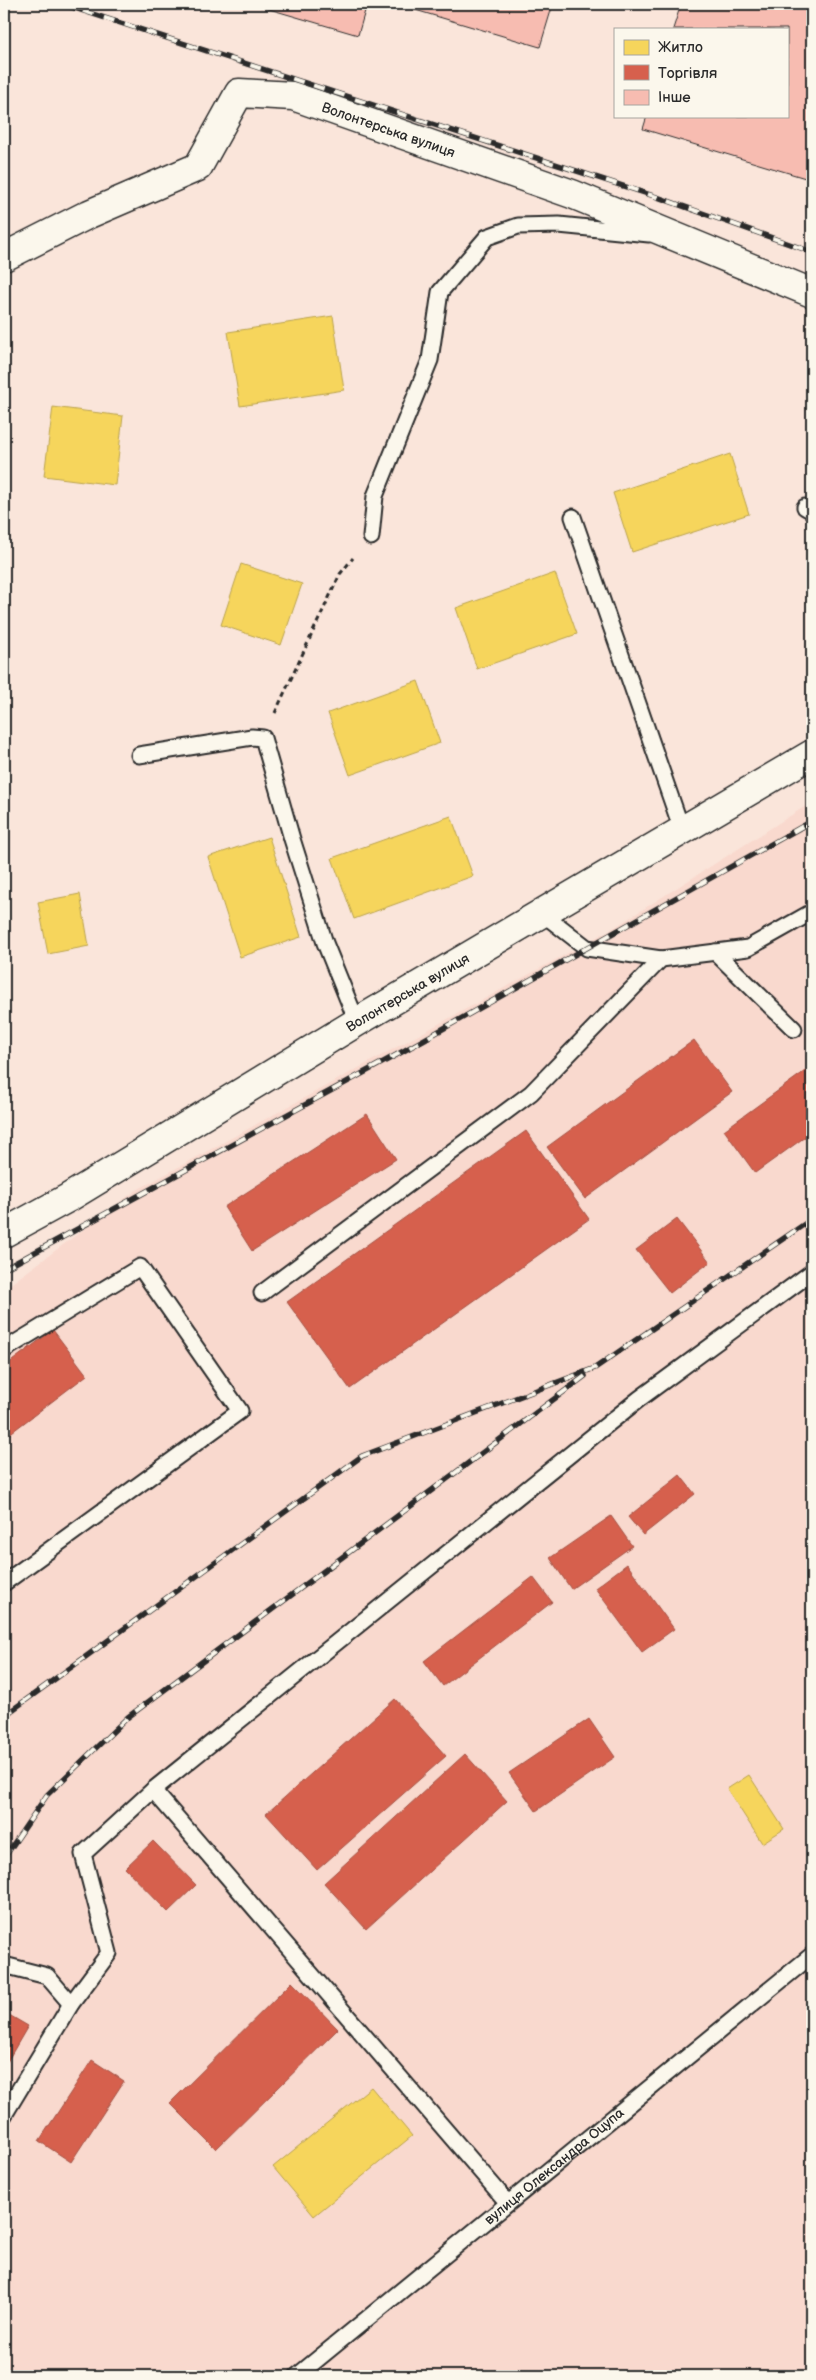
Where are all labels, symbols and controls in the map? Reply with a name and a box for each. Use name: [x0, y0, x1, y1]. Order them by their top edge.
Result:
legend: [614, 28, 788, 118]
text: Житло: [658, 38, 703, 57]
text: Торгівля: [658, 64, 717, 83]
text: Інше: [658, 88, 691, 107]
street label: Волонтерська вулиця: [320, 98, 458, 161]
street label: Волонтерська вулиця: [343, 949, 472, 1035]
street label: вулиця Олександра Оцупа: [481, 2103, 628, 2228]

